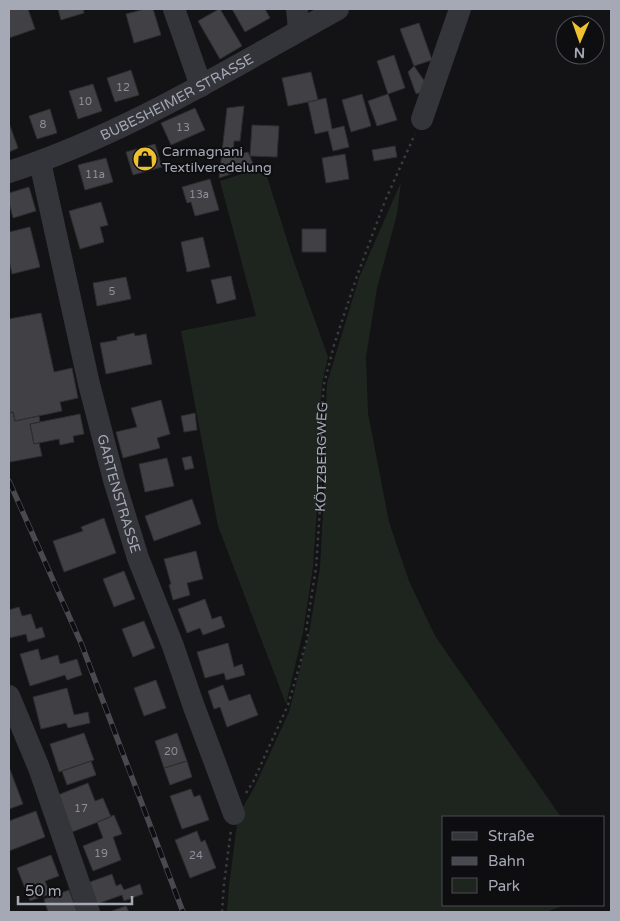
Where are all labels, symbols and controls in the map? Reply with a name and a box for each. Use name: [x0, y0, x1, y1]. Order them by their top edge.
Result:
north arrow: [555, 15, 605, 65]
text: N: [574, 44, 585, 61]
street label: BUBESHEIMER STRASSE: [98, 50, 257, 144]
house number: 12: [116, 81, 130, 94]
house number: 10: [78, 95, 92, 108]
house number: 8: [40, 118, 47, 131]
house number: 13: [176, 121, 190, 134]
place label: Carmagnani Textilveredelung: [162, 143, 272, 176]
shop icon: Carmagnani Textilveredelung: [132, 146, 158, 172]
house number: 11a: [85, 168, 105, 181]
house number: 13a: [189, 188, 209, 201]
house number: 5: [109, 285, 116, 298]
street label: KÖTZBERGWEG: [312, 401, 332, 512]
street label: GARTENSTRASSE: [93, 432, 144, 555]
house number: 20: [164, 745, 178, 758]
house number: 17: [74, 802, 88, 815]
legend: [442, 816, 605, 906]
text: Straße: [488, 827, 534, 845]
house number: 19: [94, 847, 108, 860]
house number: 24: [189, 849, 203, 862]
text: Bahn: [488, 852, 525, 870]
scale bar: [18, 874, 131, 906]
text: Park: [488, 877, 520, 895]
text: 50 m: [25, 882, 62, 900]

